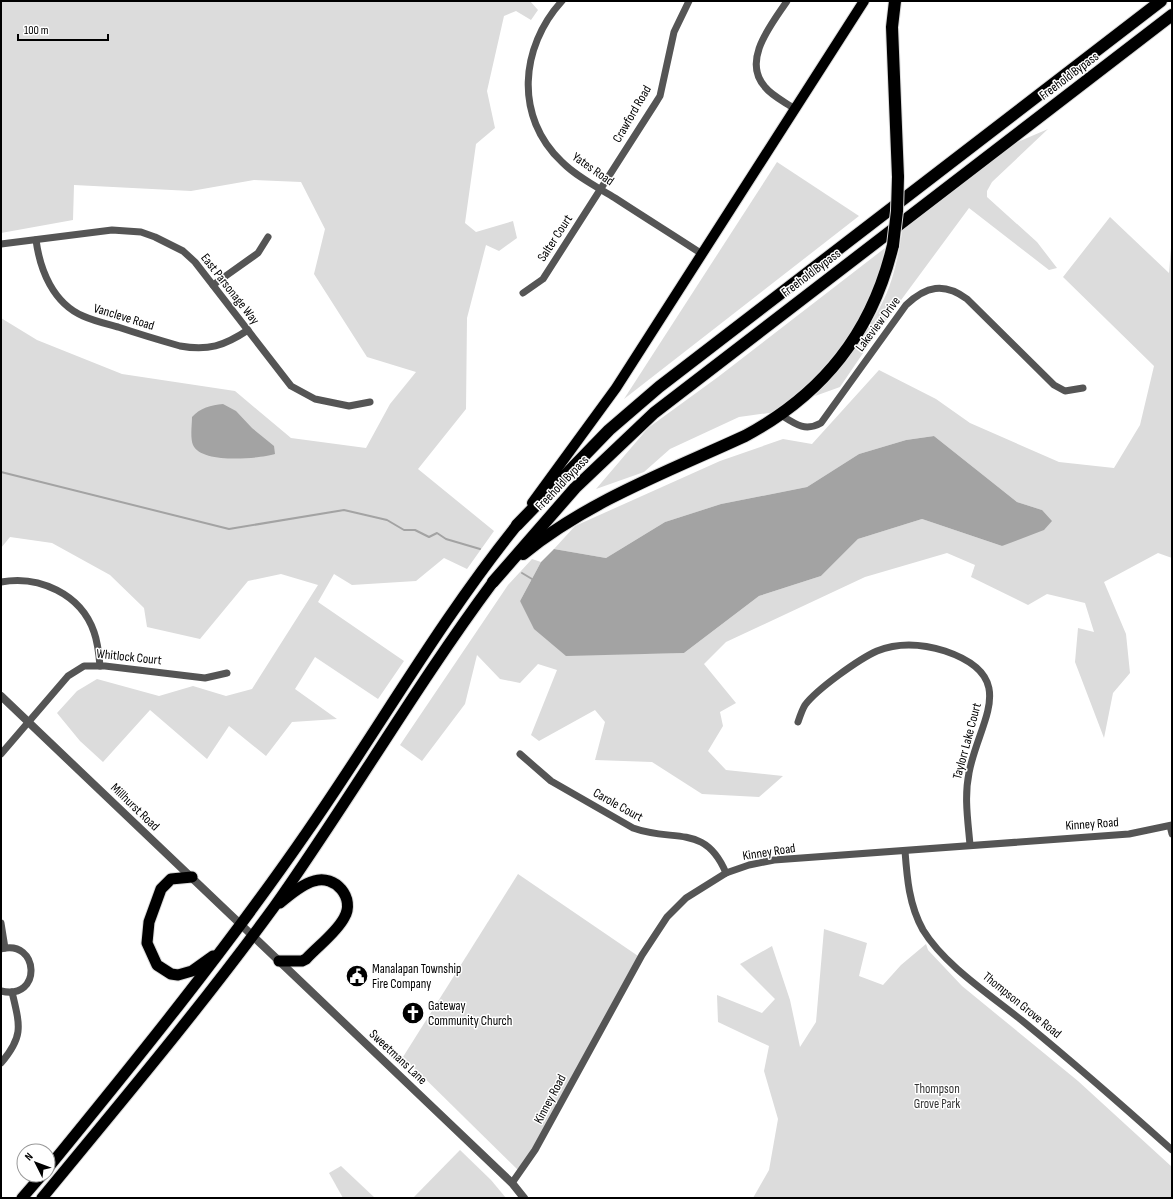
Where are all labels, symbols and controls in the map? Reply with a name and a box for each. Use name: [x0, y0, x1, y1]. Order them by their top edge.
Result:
scale bar: [18, 16, 108, 42]
text: 100 m: [24, 23, 49, 38]
street label: Freehold Bypass: [1036, 48, 1102, 103]
street label: Crawford Road: [609, 82, 655, 146]
street label: Yates Road: [569, 149, 617, 189]
street label: Salter Court: [534, 212, 576, 264]
street label: Freehold Bypass: [778, 245, 844, 300]
street label: East Parsonage Way: [197, 250, 263, 328]
street label: Lakeview Drive: [852, 293, 904, 355]
street label: Vancleve Road: [92, 300, 156, 334]
street label: Freehold Bypass: [532, 452, 592, 514]
street label: Whitlock Court: [96, 646, 162, 668]
street label: Taylorr Lake Court: [949, 701, 985, 781]
street label: Millhurst Road: [107, 780, 163, 834]
street label: Carole Court: [590, 785, 646, 825]
street label: Kinney Road: [1065, 814, 1119, 834]
street label: Kinney Road: [741, 840, 797, 864]
place label: Manalapan Township Fire Company: [372, 961, 461, 992]
public building icon: Manalapan Township Fire Company: [344, 963, 370, 989]
street label: Thompson Grove Road: [979, 968, 1065, 1042]
place label: Gateway Community Church: [428, 998, 512, 1029]
church icon: Gateway Community Church: [400, 1000, 426, 1026]
street label: Sweetmans Lane: [366, 1026, 430, 1088]
street label: Kinney Road: [530, 1072, 570, 1126]
park label: Thompson Grove Park: [914, 1081, 960, 1112]
north arrow: [16, 1143, 56, 1183]
text: N: [22, 1150, 36, 1163]

